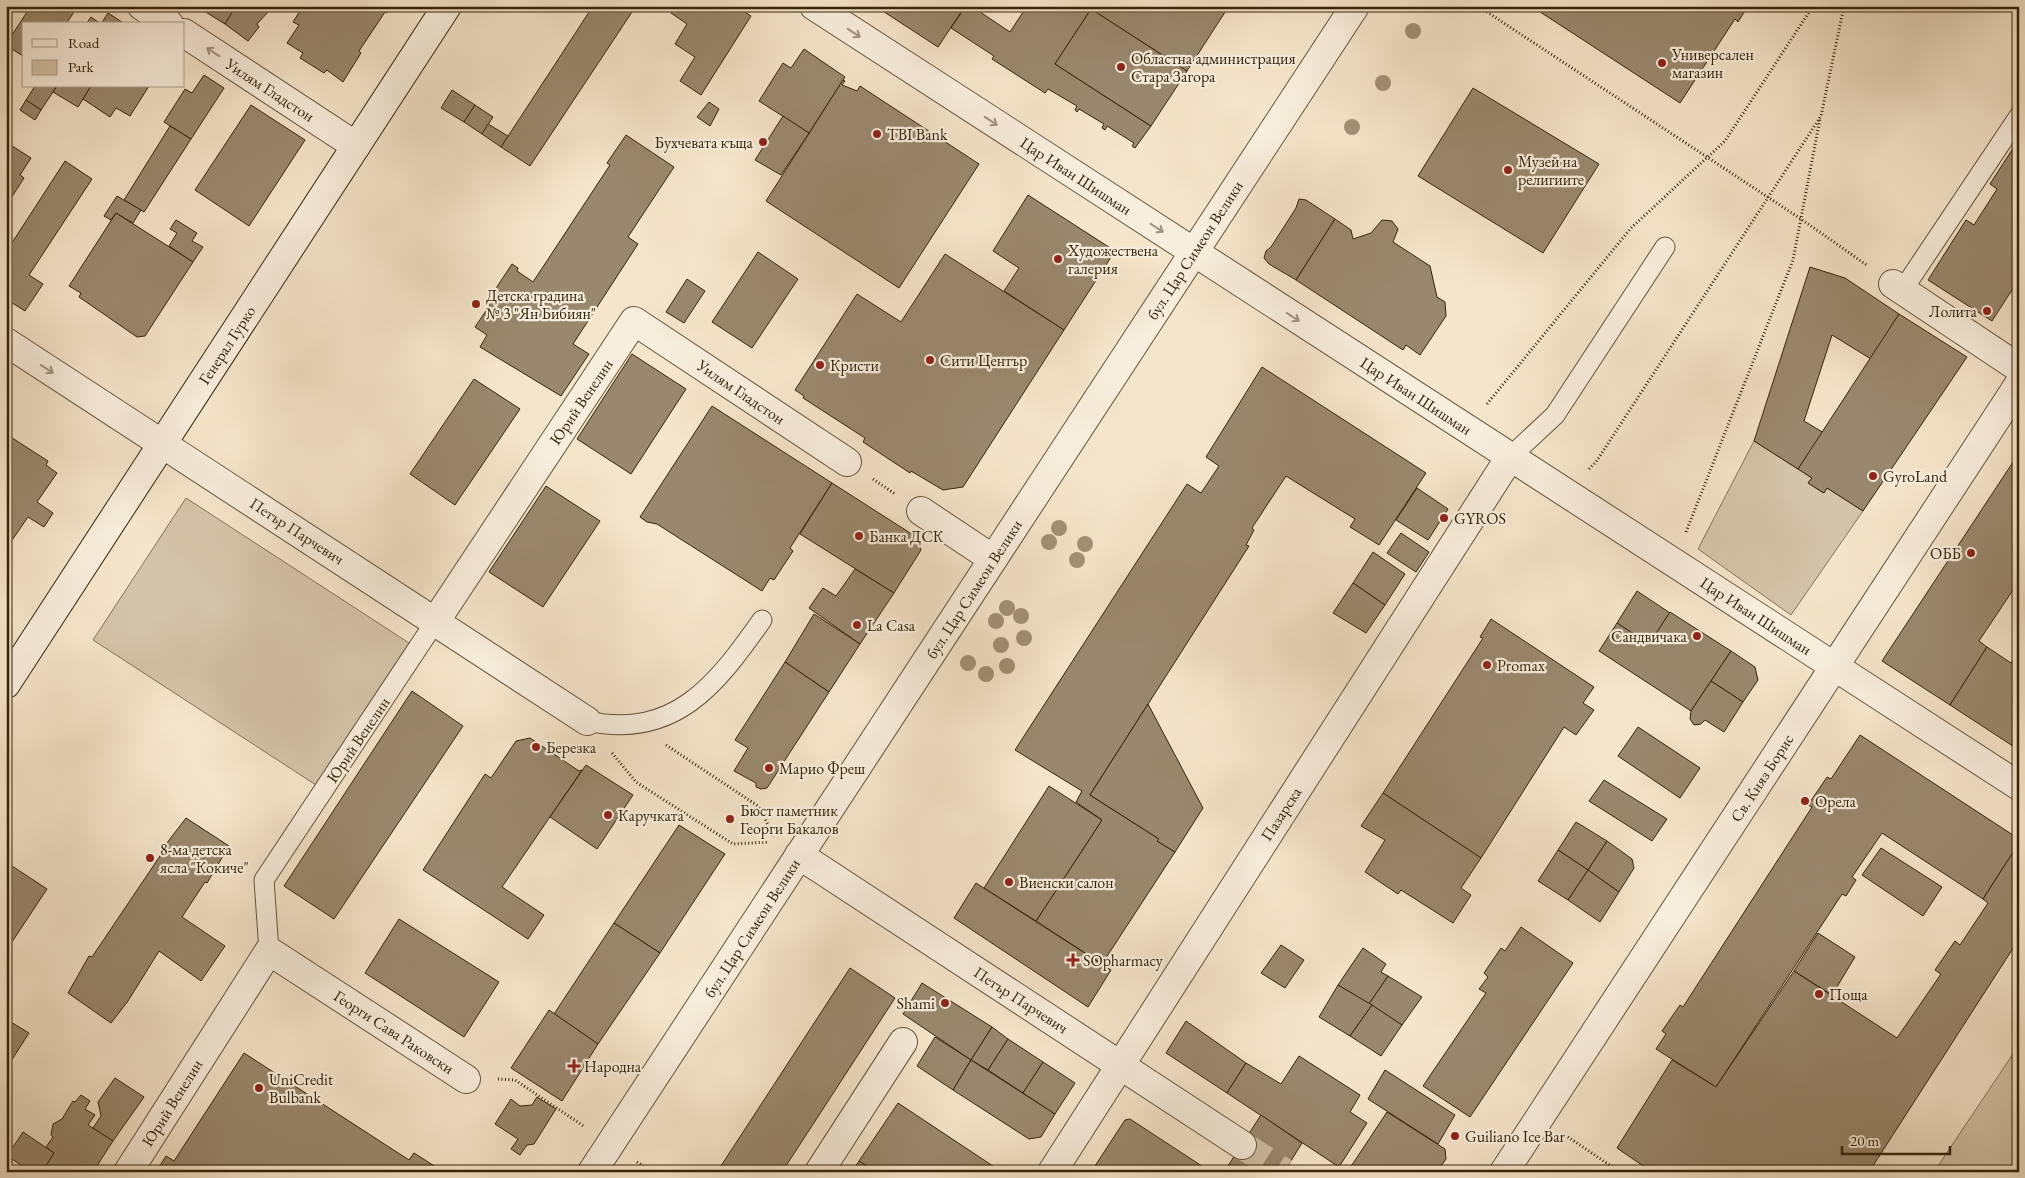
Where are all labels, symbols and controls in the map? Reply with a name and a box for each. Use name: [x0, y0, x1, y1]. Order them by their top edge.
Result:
legend: [22, 22, 185, 88]
one-way arrow: [847, 28, 861, 38]
text: Road: [68, 33, 100, 52]
place label: Универсален магазин: [1671, 44, 1754, 83]
one-way arrow: [206, 47, 220, 57]
place label: Областна администрация Стара Загора: [1131, 48, 1296, 87]
street label: Уилям Гладстон: [221, 53, 318, 127]
text: Park: [68, 57, 95, 76]
marker: Универсален магазин: [1656, 57, 1668, 69]
marker: Областна администрация Стара Загора: [1115, 61, 1127, 73]
one-way arrow: [984, 116, 998, 126]
place label: TBI Bank: [887, 124, 948, 145]
marker: TBI Bank: [871, 128, 883, 140]
place label: Бухчевата къща: [655, 132, 754, 153]
street label: Цар Иван Шишман: [1016, 132, 1136, 220]
marker: Бухчевата къща: [757, 136, 769, 148]
place label: Музей на религиите: [1518, 151, 1584, 190]
marker: Музей на религиите: [1502, 164, 1514, 176]
street label: бул. Цар Симеон Велики: [1142, 176, 1248, 324]
one-way arrow: [1149, 223, 1163, 233]
place label: Художествена галерия: [1067, 240, 1159, 279]
marker: Художествена галерия: [1052, 253, 1064, 265]
place label: Детска градина № 3 "Ян Бибиян": [486, 285, 596, 324]
marker: Детска градина № 3 "Ян Бибиян": [470, 298, 482, 310]
street label: Генерал Гурко: [194, 301, 260, 388]
place label: Лолита: [1929, 301, 1978, 322]
marker: Лолита: [1981, 305, 1993, 317]
one-way arrow: [1286, 311, 1300, 322]
place label: Сити Център: [940, 350, 1027, 371]
street label: Цар Иван Шишман: [1356, 352, 1476, 440]
street label: Уилям Гладстон: [692, 354, 789, 429]
marker: Сити Център: [924, 354, 936, 366]
street label: Юрий Венелин: [544, 355, 618, 449]
place label: Кристи: [830, 355, 879, 376]
marker: Кристи: [814, 359, 826, 371]
one-way arrow: [40, 363, 54, 374]
place label: GyroLand: [1883, 466, 1948, 487]
marker: GyroLand: [1867, 470, 1879, 482]
street label: Петър Парчевич: [246, 493, 348, 569]
place label: GYROS: [1454, 508, 1506, 529]
marker: GYROS: [1438, 512, 1450, 524]
street label: бул. Цар Симеон Велики: [921, 515, 1027, 663]
place label: Банка ДСК: [869, 526, 944, 547]
marker: Банка ДСК: [853, 530, 865, 542]
place label: ОББ: [1930, 543, 1961, 564]
marker: ОББ: [1965, 547, 1977, 559]
street label: Цар Иван Шишман: [1696, 572, 1816, 660]
place label: La Casa: [867, 615, 916, 636]
marker: La Casa: [851, 619, 863, 631]
place label: Сандвичака: [1611, 626, 1688, 647]
marker: Сандвичака: [1691, 630, 1703, 642]
place label: Promax: [1497, 655, 1545, 676]
marker: Promax: [1481, 659, 1493, 671]
street label: Юрий Венелин: [321, 693, 395, 787]
street label: Св. Княз Борис: [1726, 730, 1798, 826]
place label: Березка: [546, 737, 597, 758]
marker: Березка: [530, 741, 542, 753]
place label: Марио Фреш: [779, 758, 865, 779]
marker: Марио Фреш: [763, 762, 775, 774]
street label: Пазарска: [1256, 782, 1307, 845]
place label: Орела: [1815, 791, 1856, 812]
marker: Орела: [1799, 795, 1811, 807]
place label: Бюст паметник Георги Бакалов: [740, 800, 839, 839]
place label: Каручката: [618, 805, 684, 826]
marker: Каручката: [602, 809, 614, 821]
marker: Бюст паметник Георги Бакалов: [724, 813, 736, 825]
place label: 8-ма детска ясла "Кокиче": [159, 839, 249, 878]
marker: 8-ма детска ясла "Кокиче": [144, 852, 156, 864]
street label: бул. Цар Симеон Велики: [699, 854, 805, 1002]
place label: Виенски салон: [1019, 872, 1114, 893]
marker: Виенски салон: [1003, 876, 1015, 888]
place label: SOpharmacy: [1083, 950, 1164, 971]
marker: SOpharmacy: [1067, 954, 1079, 966]
street label: Петър Парчевич: [970, 962, 1072, 1038]
place label: Поща: [1829, 984, 1868, 1005]
street label: Георги Сава Раковски: [330, 985, 459, 1079]
marker: Поща: [1813, 988, 1825, 1000]
place label: Shami: [897, 993, 935, 1014]
marker: Shami: [939, 997, 951, 1009]
street label: Юрий Венелин: [137, 1055, 207, 1151]
place label: Народна: [584, 1056, 642, 1077]
marker: Народна: [568, 1060, 580, 1072]
place label: UniCredit Bulbank: [269, 1069, 333, 1108]
marker: UniCredit Bulbank: [253, 1082, 265, 1094]
scale bar: [1842, 1123, 1950, 1155]
place label: Guiliano Ice Bar: [1465, 1126, 1566, 1147]
marker: Guiliano Ice Bar: [1449, 1130, 1461, 1142]
text: 20 m: [1850, 1131, 1879, 1150]

